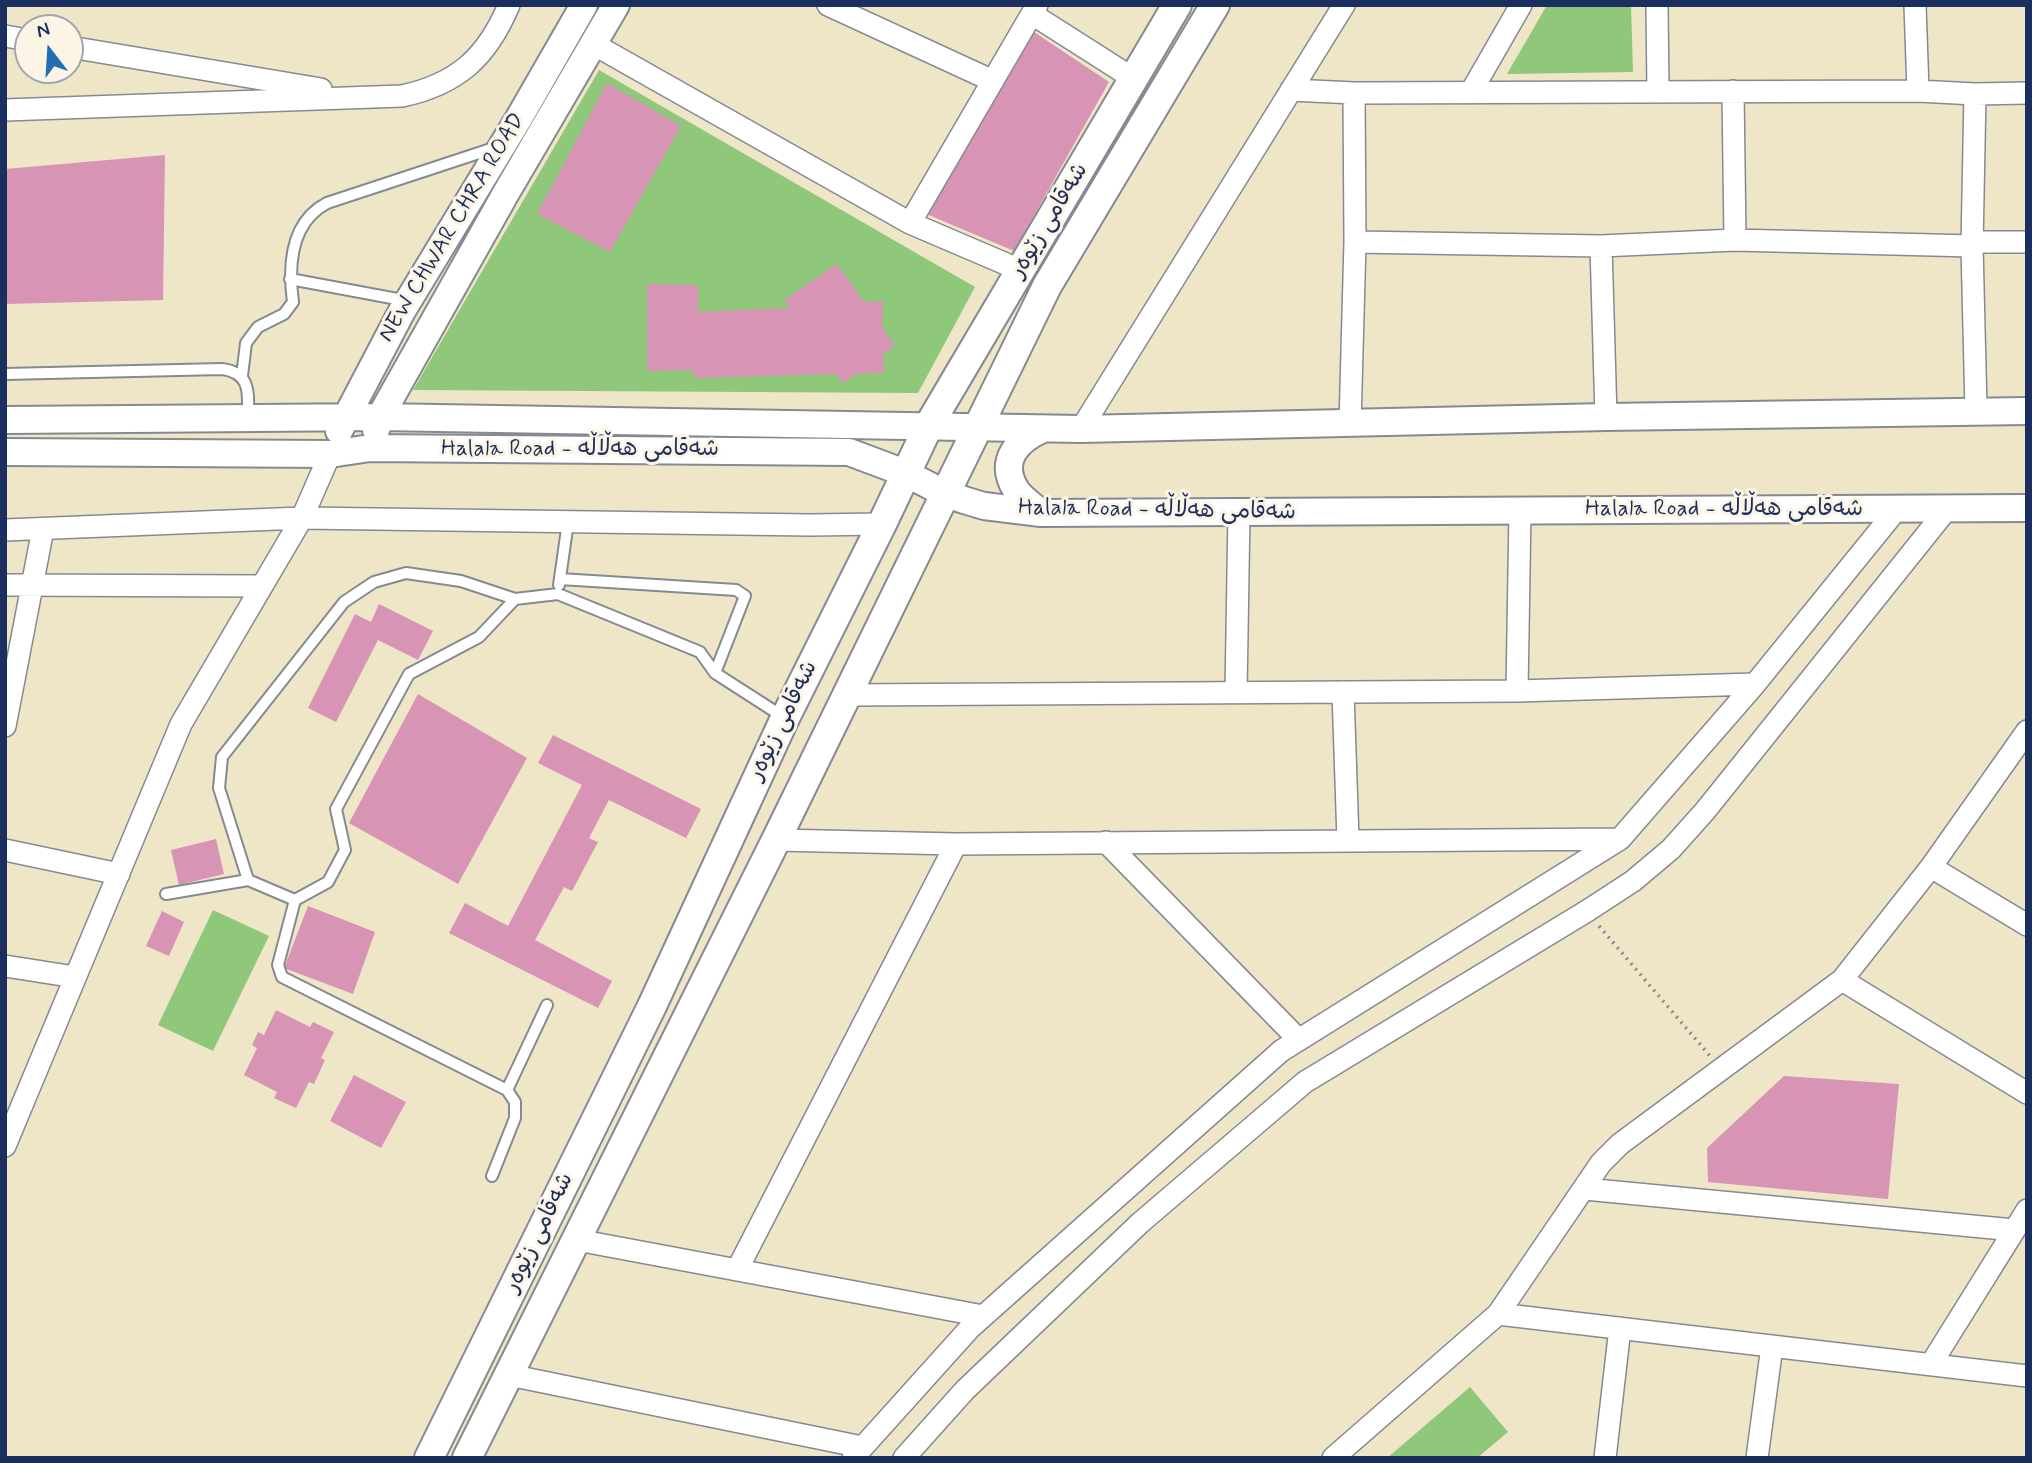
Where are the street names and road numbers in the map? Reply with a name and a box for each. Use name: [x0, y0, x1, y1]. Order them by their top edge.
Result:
street label: NEW CHWAR CHRA ROAD: [374, 108, 532, 348]
street label: شەقامی زێوەر: [1005, 159, 1095, 283]
street label: Halala Road - شەقامی هەڵاڵە: [441, 436, 719, 464]
street label: Halala Road - شەقامی هەڵاڵە: [1018, 495, 1296, 527]
street label: Halala Road - شەقامی هەڵاڵە: [1585, 496, 1863, 524]
street label: شەقامی زێوەر: [743, 657, 825, 785]
street label: شەقامی زێوەر: [499, 1169, 581, 1297]

